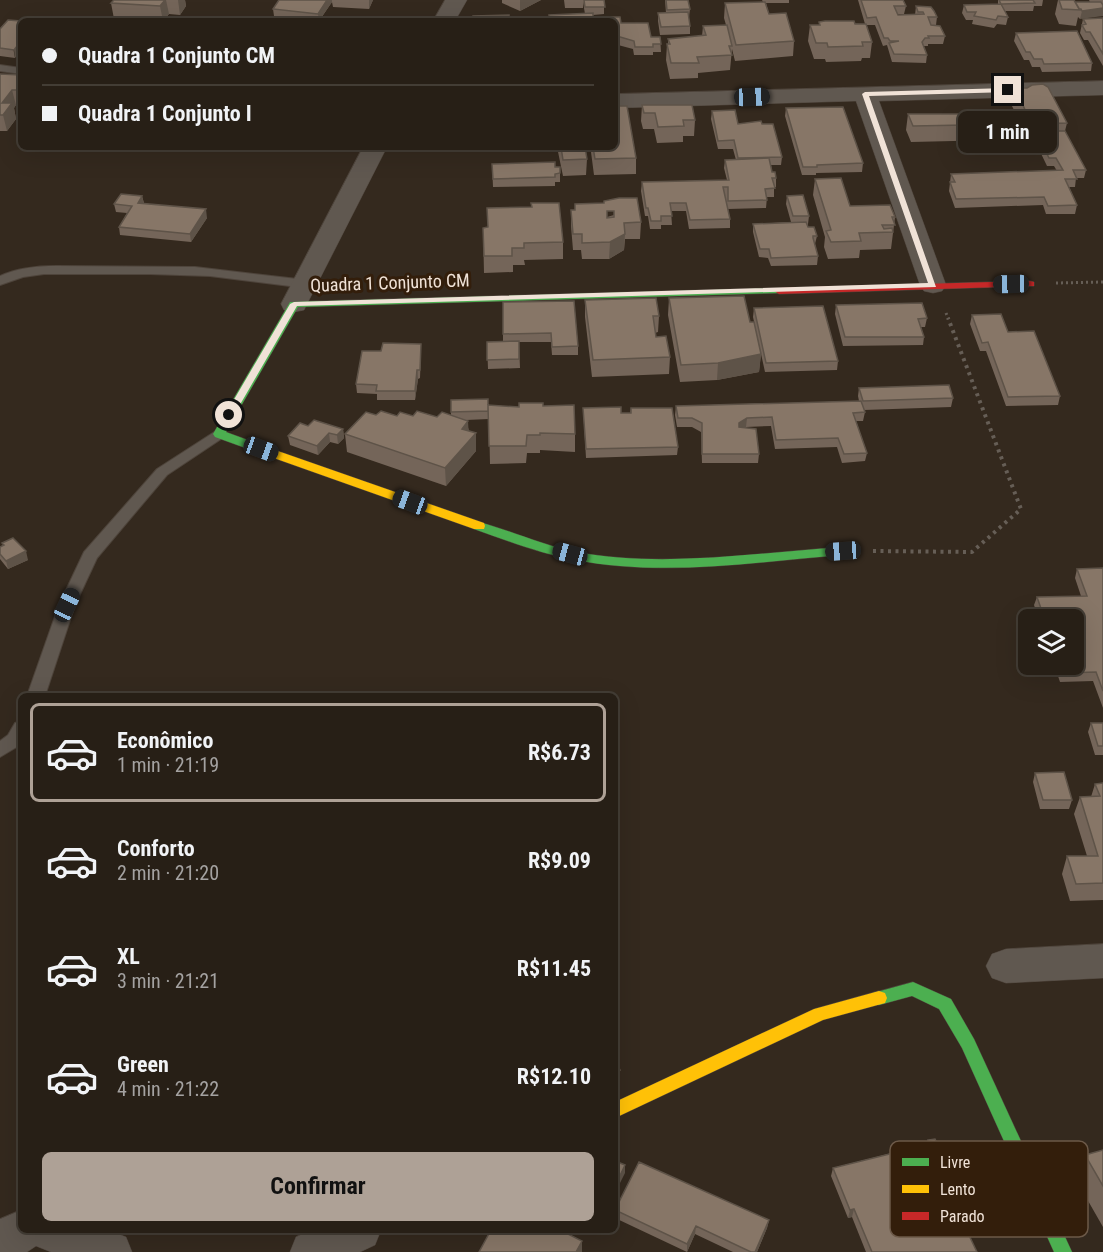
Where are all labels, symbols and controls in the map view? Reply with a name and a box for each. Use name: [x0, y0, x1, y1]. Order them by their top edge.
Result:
text: Quadra 1 Conjunto CM: [78, 43, 275, 68]
route end: [994, 76, 1021, 103]
car: [734, 87, 770, 107]
text: Quadra 1 Conjunto I: [78, 101, 252, 126]
callout: 1 min: [958, 111, 1058, 153]
text: 1 min: [985, 120, 1030, 144]
street label: Quadra 1 Conjunto CM: [310, 269, 470, 296]
car: [993, 275, 1029, 293]
route start: [215, 401, 242, 428]
car: [241, 434, 281, 464]
car: [390, 487, 430, 517]
car: [550, 541, 590, 567]
car: [824, 541, 862, 561]
car: [51, 585, 83, 625]
map controls: [1018, 609, 1084, 675]
button: layers: [1018, 609, 1084, 675]
icon: car: [45, 726, 99, 780]
text: Econômico: [117, 728, 213, 753]
text: R$6.73: [528, 740, 591, 765]
text: 1 min · 21:19: [117, 753, 219, 777]
icon: car: [45, 834, 99, 888]
text: Conforto: [117, 836, 195, 861]
text: R$9.09: [528, 848, 591, 873]
text: 2 min · 21:20: [117, 861, 219, 885]
icon: car: [45, 942, 99, 996]
text: XL: [117, 944, 140, 969]
text: R$11.45: [517, 956, 591, 981]
text: 3 min · 21:21: [117, 969, 219, 993]
icon: car: [45, 1050, 99, 1104]
text: Green: [117, 1052, 169, 1077]
text: R$12.10: [517, 1064, 591, 1089]
text: 4 min · 21:22: [117, 1077, 219, 1101]
legend: [890, 1141, 1088, 1237]
button: Confirmar: [42, 1152, 594, 1221]
text: Livre: [940, 1153, 970, 1172]
text: Lento: [940, 1180, 975, 1199]
text: Parado: [940, 1207, 985, 1226]

